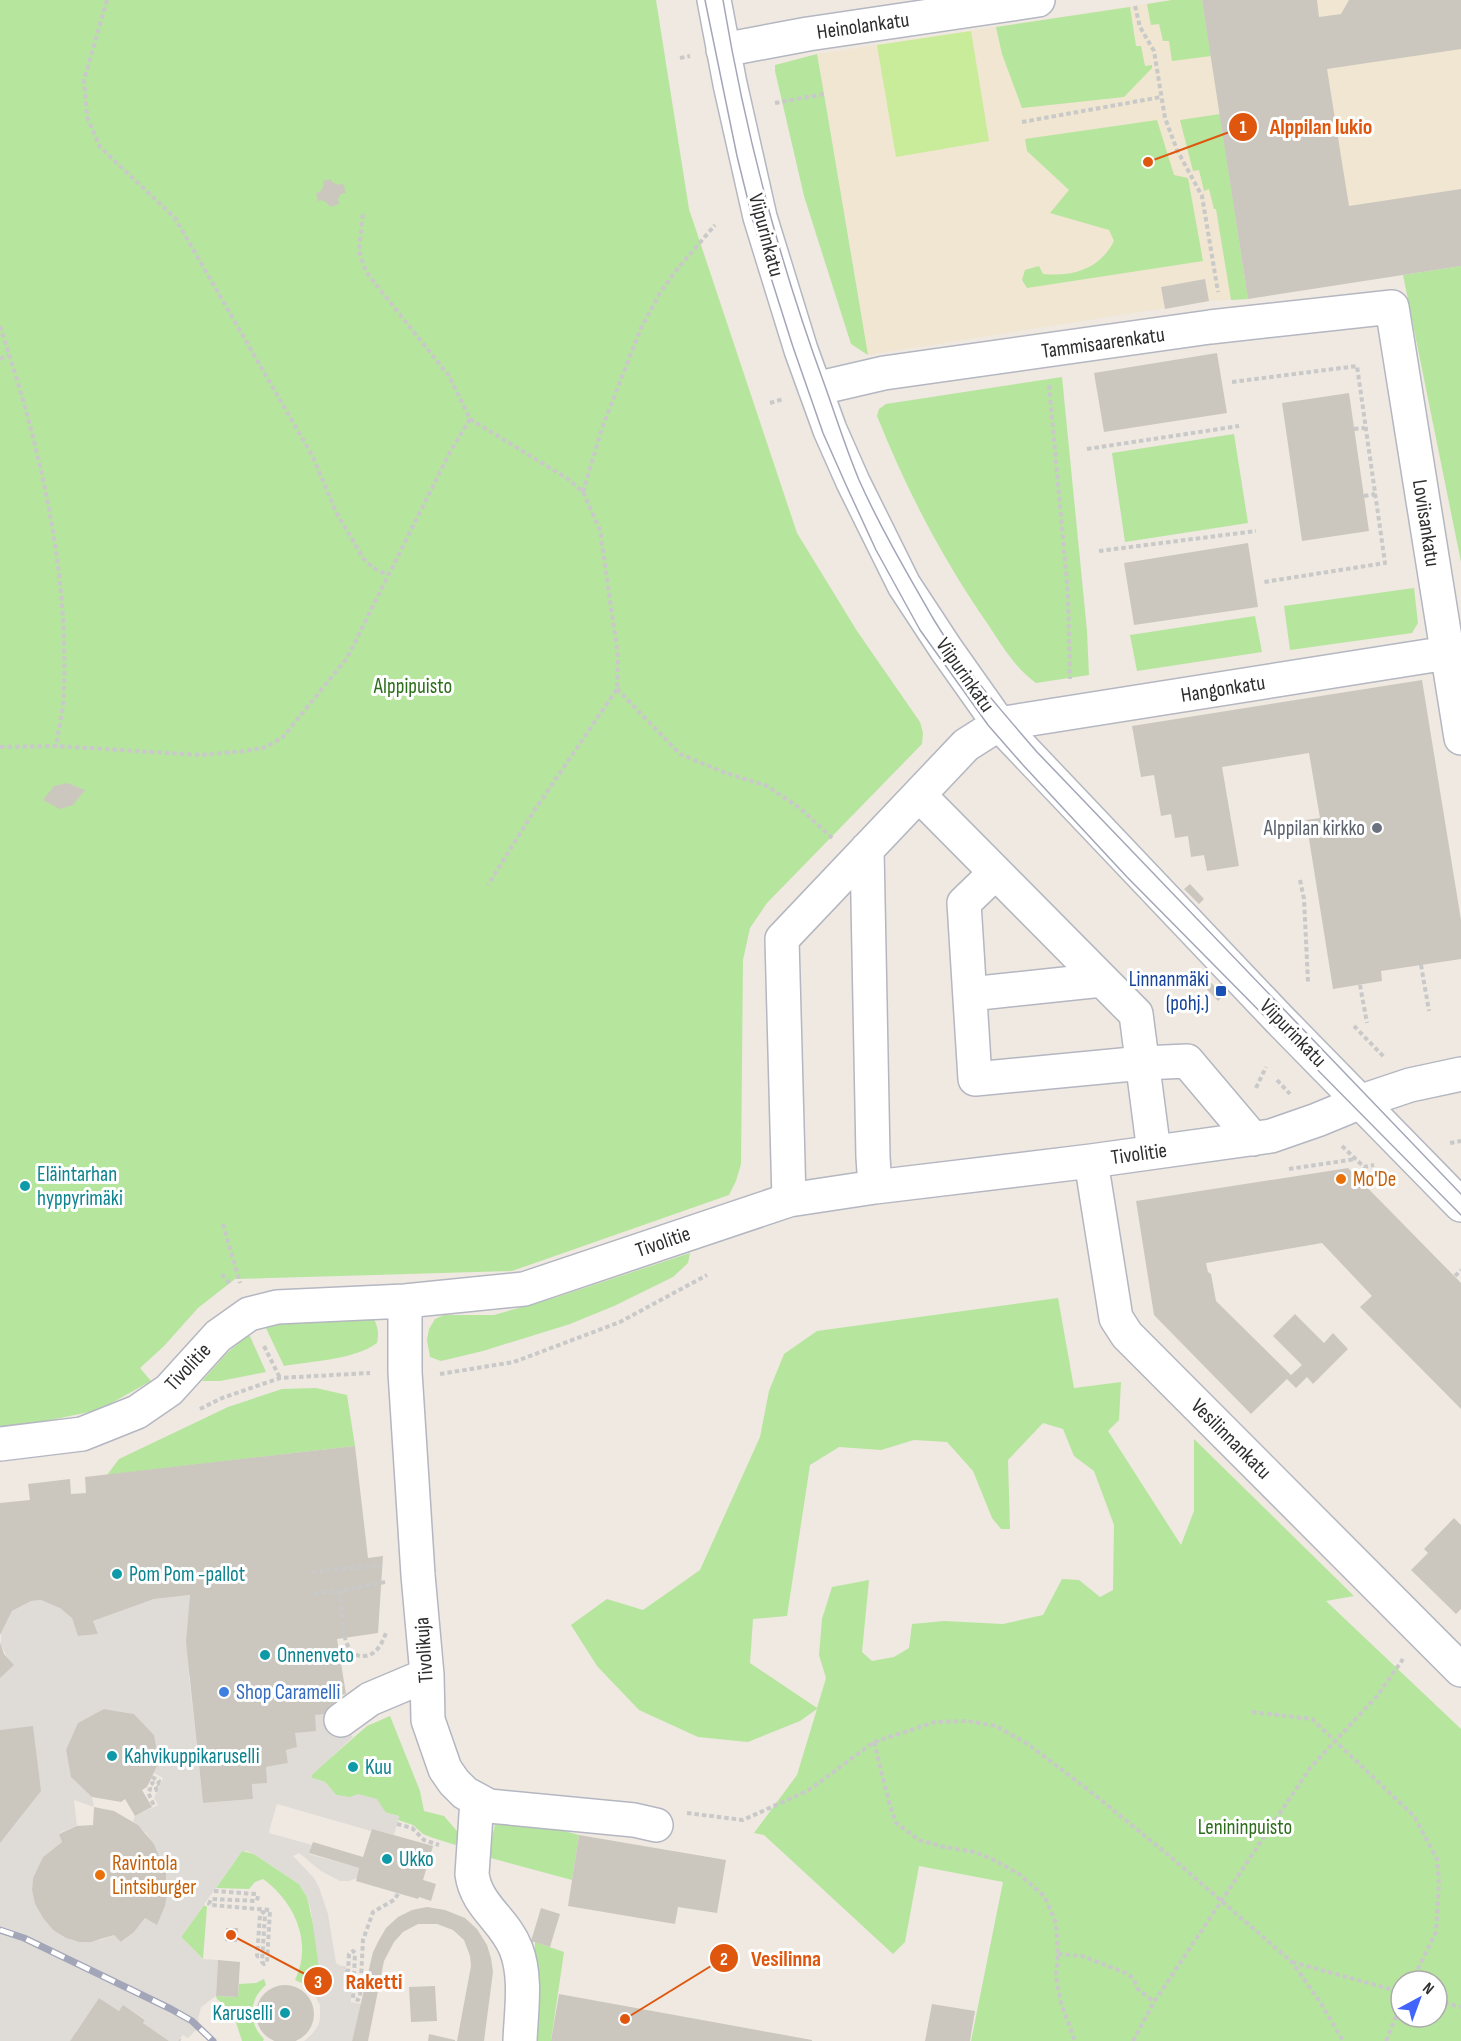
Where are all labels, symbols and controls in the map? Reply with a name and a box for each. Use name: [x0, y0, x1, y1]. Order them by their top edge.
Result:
street label: Heinolankatu: [815, 7, 911, 45]
callout: Alppilan lukio: [1228, 107, 1385, 147]
text: Alppilan lukio: [1269, 114, 1372, 141]
text: 1: [1239, 117, 1247, 138]
street label: Viipurinkatu: [743, 191, 789, 279]
street label: Tammisaarenkatu: [1040, 322, 1166, 364]
street label: Loviisankatu: [1407, 478, 1445, 568]
street label: Viipurinkatu: [930, 633, 1000, 717]
street label: Hangonkatu: [1179, 670, 1267, 708]
park label: Alppipuisto: [373, 674, 452, 699]
place label: Alppilan kirkko: [1263, 816, 1365, 841]
marker: Alppilan kirkko: [1370, 821, 1384, 835]
place label: Linnanmäki (pohj.): [1129, 967, 1209, 1016]
marker: Linnanmäki (pohj.): [1214, 984, 1228, 998]
street label: Viipurinkatu: [1255, 994, 1331, 1072]
street label: Tivolitie: [1109, 1138, 1169, 1170]
place label: Eläintarhan hyppyrimäki: [37, 1162, 123, 1211]
place label: Mo'De: [1353, 1167, 1396, 1192]
marker: Mo'De: [1334, 1172, 1348, 1186]
marker: Eläintarhan hyppyrimäki: [18, 1179, 32, 1193]
street label: Tivolitie: [632, 1221, 694, 1263]
street label: Tivolitie: [160, 1338, 216, 1396]
street label: Vesilinnankatu: [1186, 1394, 1276, 1484]
place label: Pom Pom -pallot: [129, 1562, 245, 1587]
marker: Pom Pom -pallot: [110, 1567, 124, 1581]
street label: Tivolikuja: [409, 1616, 439, 1684]
place label: Onnenveto: [277, 1643, 354, 1668]
marker: Onnenveto: [258, 1648, 272, 1662]
place label: Shop Caramelli: [236, 1680, 341, 1705]
marker: Shop Caramelli: [217, 1685, 231, 1699]
place label: Kahvikuppikaruselli: [124, 1744, 260, 1769]
marker: Kahvikuppikaruselli: [105, 1749, 119, 1763]
place label: Kuu: [365, 1755, 392, 1780]
marker: Kuu: [346, 1760, 360, 1774]
park label: Lenininpuisto: [1198, 1815, 1292, 1840]
place label: Ukko: [399, 1847, 434, 1872]
place label: Ravintola Lintsiburger: [112, 1851, 196, 1900]
marker: Ukko: [380, 1852, 394, 1866]
marker: Ravintola Lintsiburger: [93, 1868, 107, 1882]
callout: Vesilinna: [709, 1938, 833, 1978]
text: Vesilinna: [751, 1946, 821, 1973]
text: 2: [720, 1949, 728, 1970]
callout: Raketti: [303, 1961, 414, 2001]
text: Raketti: [346, 1969, 402, 1996]
north arrow: [1389, 1969, 1449, 2029]
text: 3: [314, 1972, 322, 1993]
text: N: [1418, 1979, 1437, 1999]
place label: Karuselli: [213, 2001, 273, 2026]
marker: Karuselli: [278, 2006, 292, 2020]

